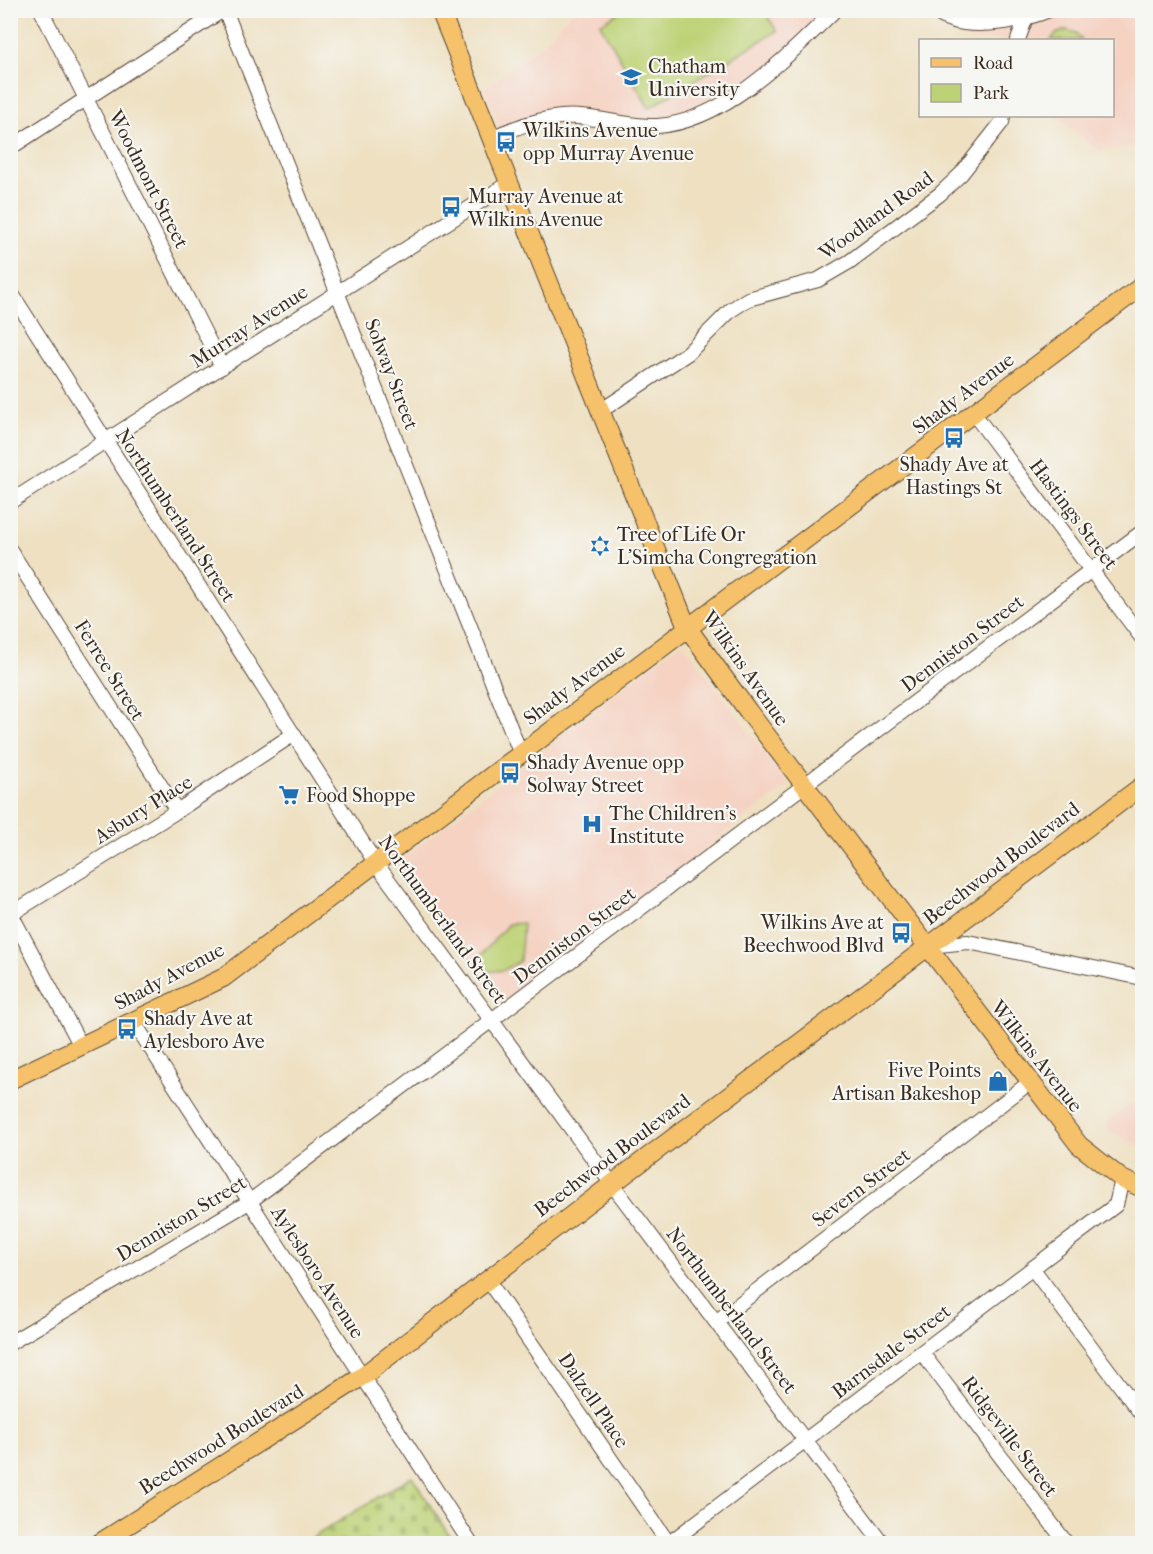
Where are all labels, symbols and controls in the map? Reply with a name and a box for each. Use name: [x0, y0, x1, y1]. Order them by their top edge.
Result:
legend: [919, 39, 1114, 117]
text: Road: [973, 53, 1013, 74]
place label: Chatham University: [648, 55, 741, 101]
school or university icon: Chatham University: [619, 65, 643, 89]
text: Park: [973, 83, 1010, 104]
street label: Woodmont Street: [103, 106, 193, 252]
place label: Wilkins Avenue opp Murray Avenue: [522, 119, 694, 165]
bus stop icon: Wilkins Avenue opp Murray Avenue: [494, 130, 518, 154]
street label: Woodland Road: [814, 166, 939, 265]
place label: Murray Avenue at Wilkins Avenue: [467, 185, 624, 231]
bus stop icon: Murray Avenue at Wilkins Avenue: [439, 195, 463, 219]
street label: Murray Avenue: [186, 280, 312, 373]
street label: Solway Street: [360, 315, 423, 433]
street label: Shady Avenue: [908, 348, 1019, 439]
street label: Northumberland Street: [111, 424, 240, 606]
bus stop icon: Shady Ave at Hastings St: [942, 426, 966, 450]
place label: Shady Ave at Hastings St: [899, 453, 1009, 499]
street label: Hastings Street: [1025, 455, 1123, 574]
place label: Tree of Life Or L'Simcha Congregation: [617, 523, 817, 569]
synagogue icon: Tree of Life Or L'Simcha Congregation: [588, 534, 612, 558]
street label: Denniston Street: [896, 590, 1028, 697]
street label: Wilkins Avenue: [697, 606, 794, 730]
street label: Ferree Street: [70, 616, 150, 725]
street label: Shady Avenue: [519, 639, 630, 730]
place label: Shady Avenue opp Solway Street: [527, 751, 684, 797]
bus stop icon: Shady Avenue opp Solway Street: [498, 761, 522, 785]
street label: Asbury Place: [89, 770, 197, 849]
supermarket icon: Food Shoppe: [277, 783, 301, 807]
place label: Food Shoppe: [306, 784, 415, 807]
street label: Beechwood Boulevard: [919, 796, 1085, 930]
place label: The Children's Institute: [609, 802, 736, 848]
hospital icon: The Children's Institute: [580, 812, 604, 836]
street label: Northumberland Street: [374, 831, 511, 1008]
street label: Denniston Street: [508, 882, 640, 989]
place label: Wilkins Ave at Beechwood Blvd: [743, 911, 885, 957]
bus stop icon: Wilkins Ave at Beechwood Blvd: [889, 921, 913, 945]
street label: Shady Avenue: [110, 938, 228, 1015]
street label: Wilkins Avenue: [985, 995, 1087, 1117]
place label: Shady Ave at Aylesboro Ave: [143, 1007, 265, 1053]
bus stop icon: Shady Ave at Aylesboro Ave: [115, 1017, 139, 1041]
place label: Five Points Artisan Bakeshop: [831, 1059, 981, 1105]
shop icon: Five Points Artisan Bakeshop: [986, 1069, 1010, 1093]
street label: Beechwood Boulevard: [530, 1088, 696, 1222]
street label: Severn Street: [808, 1143, 915, 1232]
street label: Denniston Street: [112, 1171, 250, 1266]
street label: Aylesboro Avenue: [266, 1201, 369, 1343]
street label: Northumberland Street: [662, 1223, 802, 1398]
street label: Barnsdale Street: [828, 1299, 955, 1403]
street label: Dalzell Place: [553, 1348, 634, 1452]
street label: Ridgeville Street: [957, 1371, 1063, 1501]
street label: Beechwood Boulevard: [135, 1379, 309, 1499]

